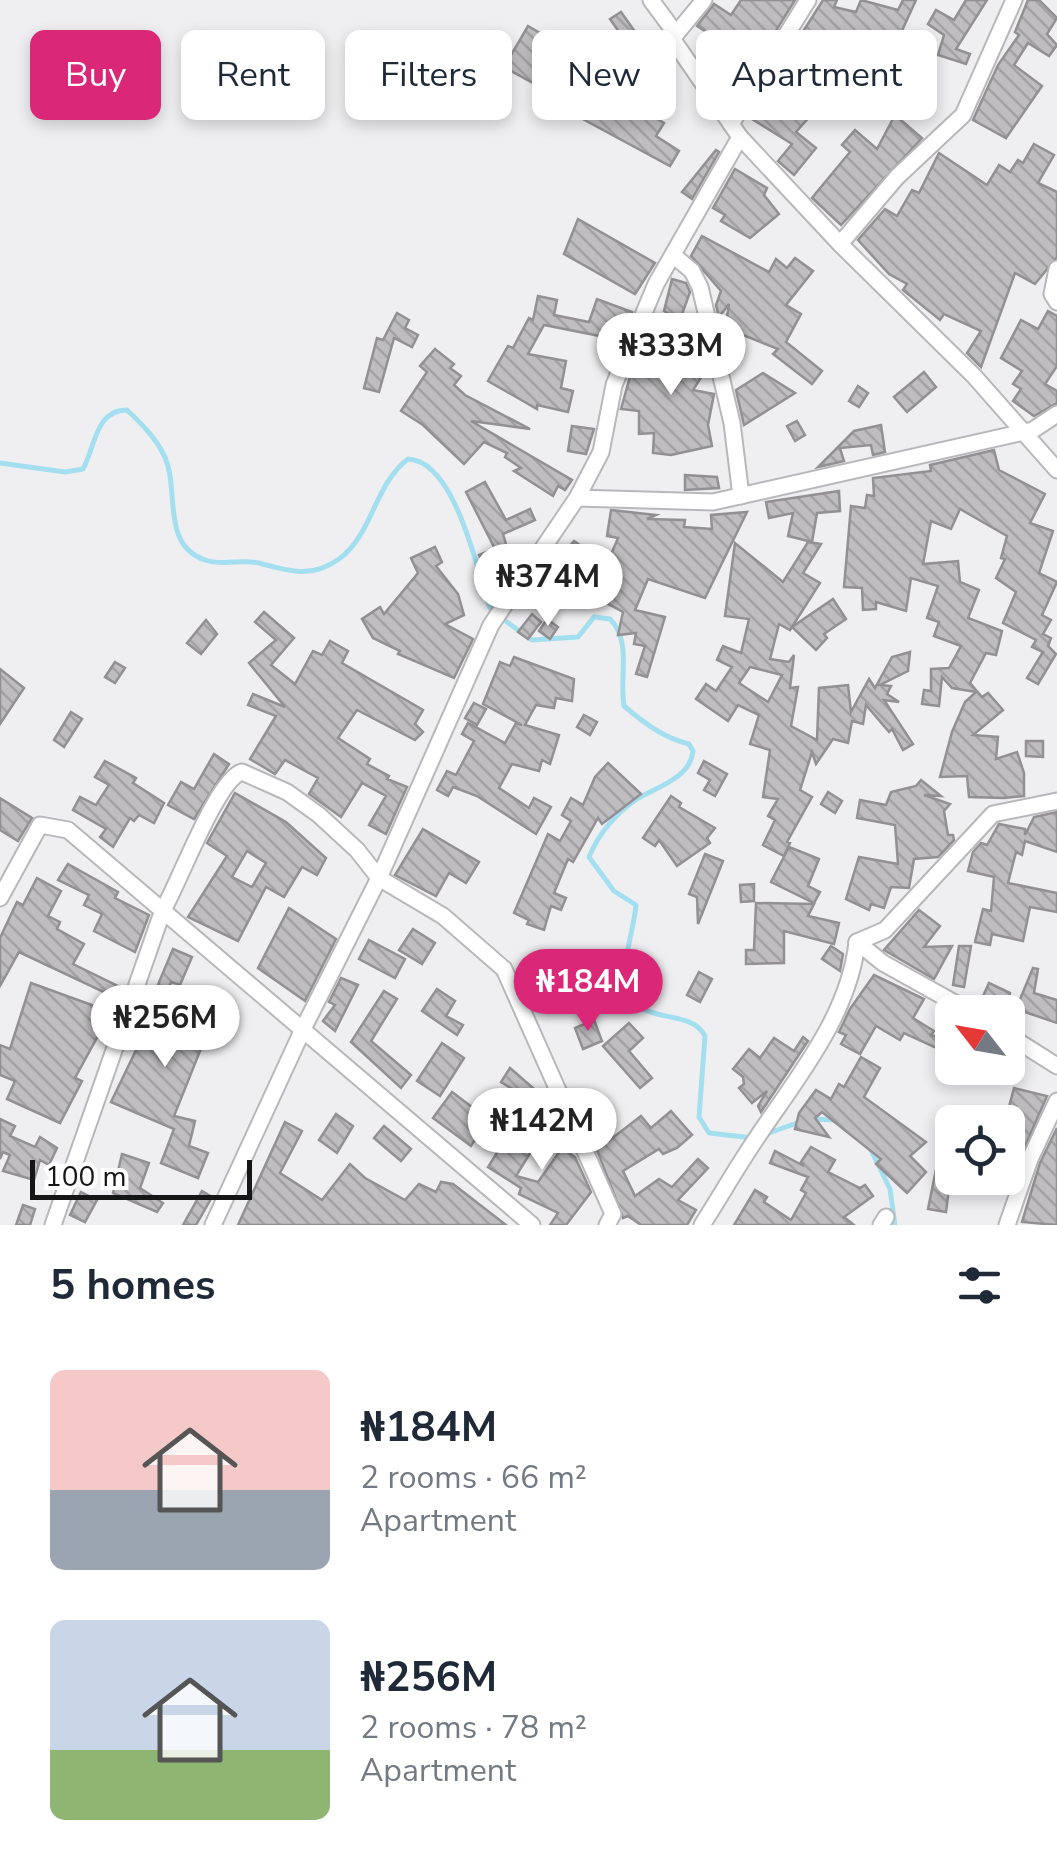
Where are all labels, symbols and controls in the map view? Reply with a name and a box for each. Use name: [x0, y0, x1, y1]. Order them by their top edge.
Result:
chip: Buy: [30, 30, 161, 120]
chip: Rent: [181, 30, 325, 120]
chip: Filters: [345, 30, 512, 120]
chip: New: [532, 30, 676, 120]
chip: Apartment: [696, 30, 937, 120]
pin: ₦333M: [601, 313, 741, 398]
text: ₦333M: [619, 324, 723, 367]
pin: ₦374M: [478, 544, 618, 629]
text: ₦374M: [496, 555, 600, 598]
pin: ₦184M: [518, 949, 658, 1034]
text: ₦184M: [536, 960, 640, 1003]
pin: ₦256M: [95, 985, 235, 1070]
north arrow: [935, 995, 1025, 1085]
map controls: [935, 995, 1025, 1195]
text: ₦256M: [113, 996, 217, 1039]
pin: ₦142M: [472, 1088, 612, 1173]
text: ₦142M: [490, 1099, 594, 1142]
button: locate: [935, 1105, 1025, 1195]
scale bar: [30, 1155, 252, 1200]
text: 100 m: [45, 1158, 127, 1196]
text: 5 homes: [50, 1257, 215, 1314]
icon: filters: [952, 1258, 1007, 1313]
text: ₦184M: [360, 1399, 497, 1456]
icon: home: [130, 1410, 250, 1530]
text: 2 rooms · 66 m²: [360, 1456, 587, 1499]
text: Apartment: [360, 1499, 516, 1542]
text: ₦256M: [360, 1649, 497, 1706]
icon: home: [130, 1660, 250, 1780]
text: 2 rooms · 78 m²: [360, 1706, 587, 1749]
text: Apartment: [360, 1749, 516, 1792]

